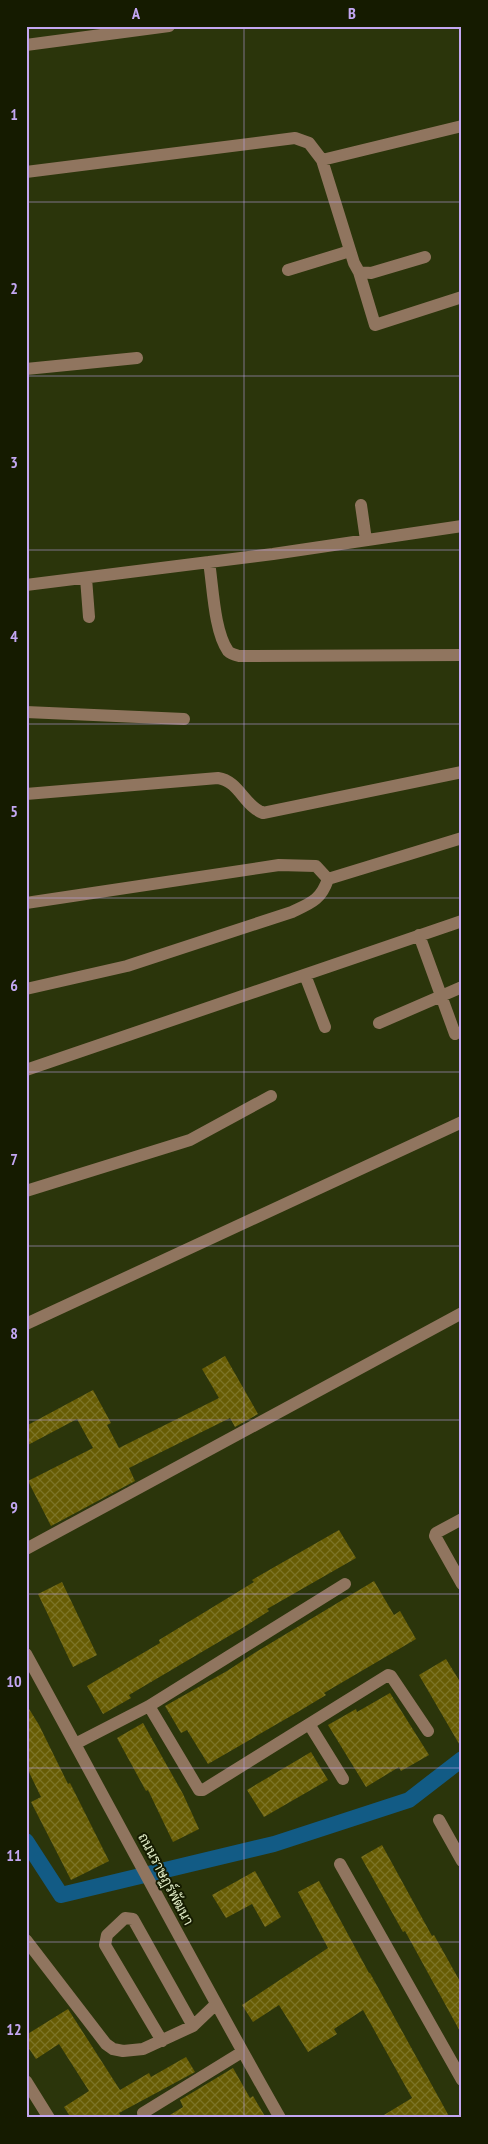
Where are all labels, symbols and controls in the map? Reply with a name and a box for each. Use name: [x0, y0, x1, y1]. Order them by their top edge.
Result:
text: A: [131, 3, 141, 23]
text: B: [348, 3, 356, 23]
text: 1: [10, 104, 18, 124]
text: 2: [10, 278, 18, 298]
text: 3: [10, 452, 18, 472]
text: 4: [10, 626, 18, 646]
text: 5: [10, 801, 18, 821]
text: 6: [10, 975, 18, 995]
text: 7: [10, 1149, 18, 1169]
text: 8: [10, 1323, 18, 1343]
text: 9: [10, 1497, 18, 1517]
text: 10: [6, 1671, 22, 1691]
street label: ถนนราษฏร์พัฒนา: [134, 1830, 198, 1928]
text: 11: [6, 1845, 22, 1865]
text: 12: [6, 2019, 22, 2039]

